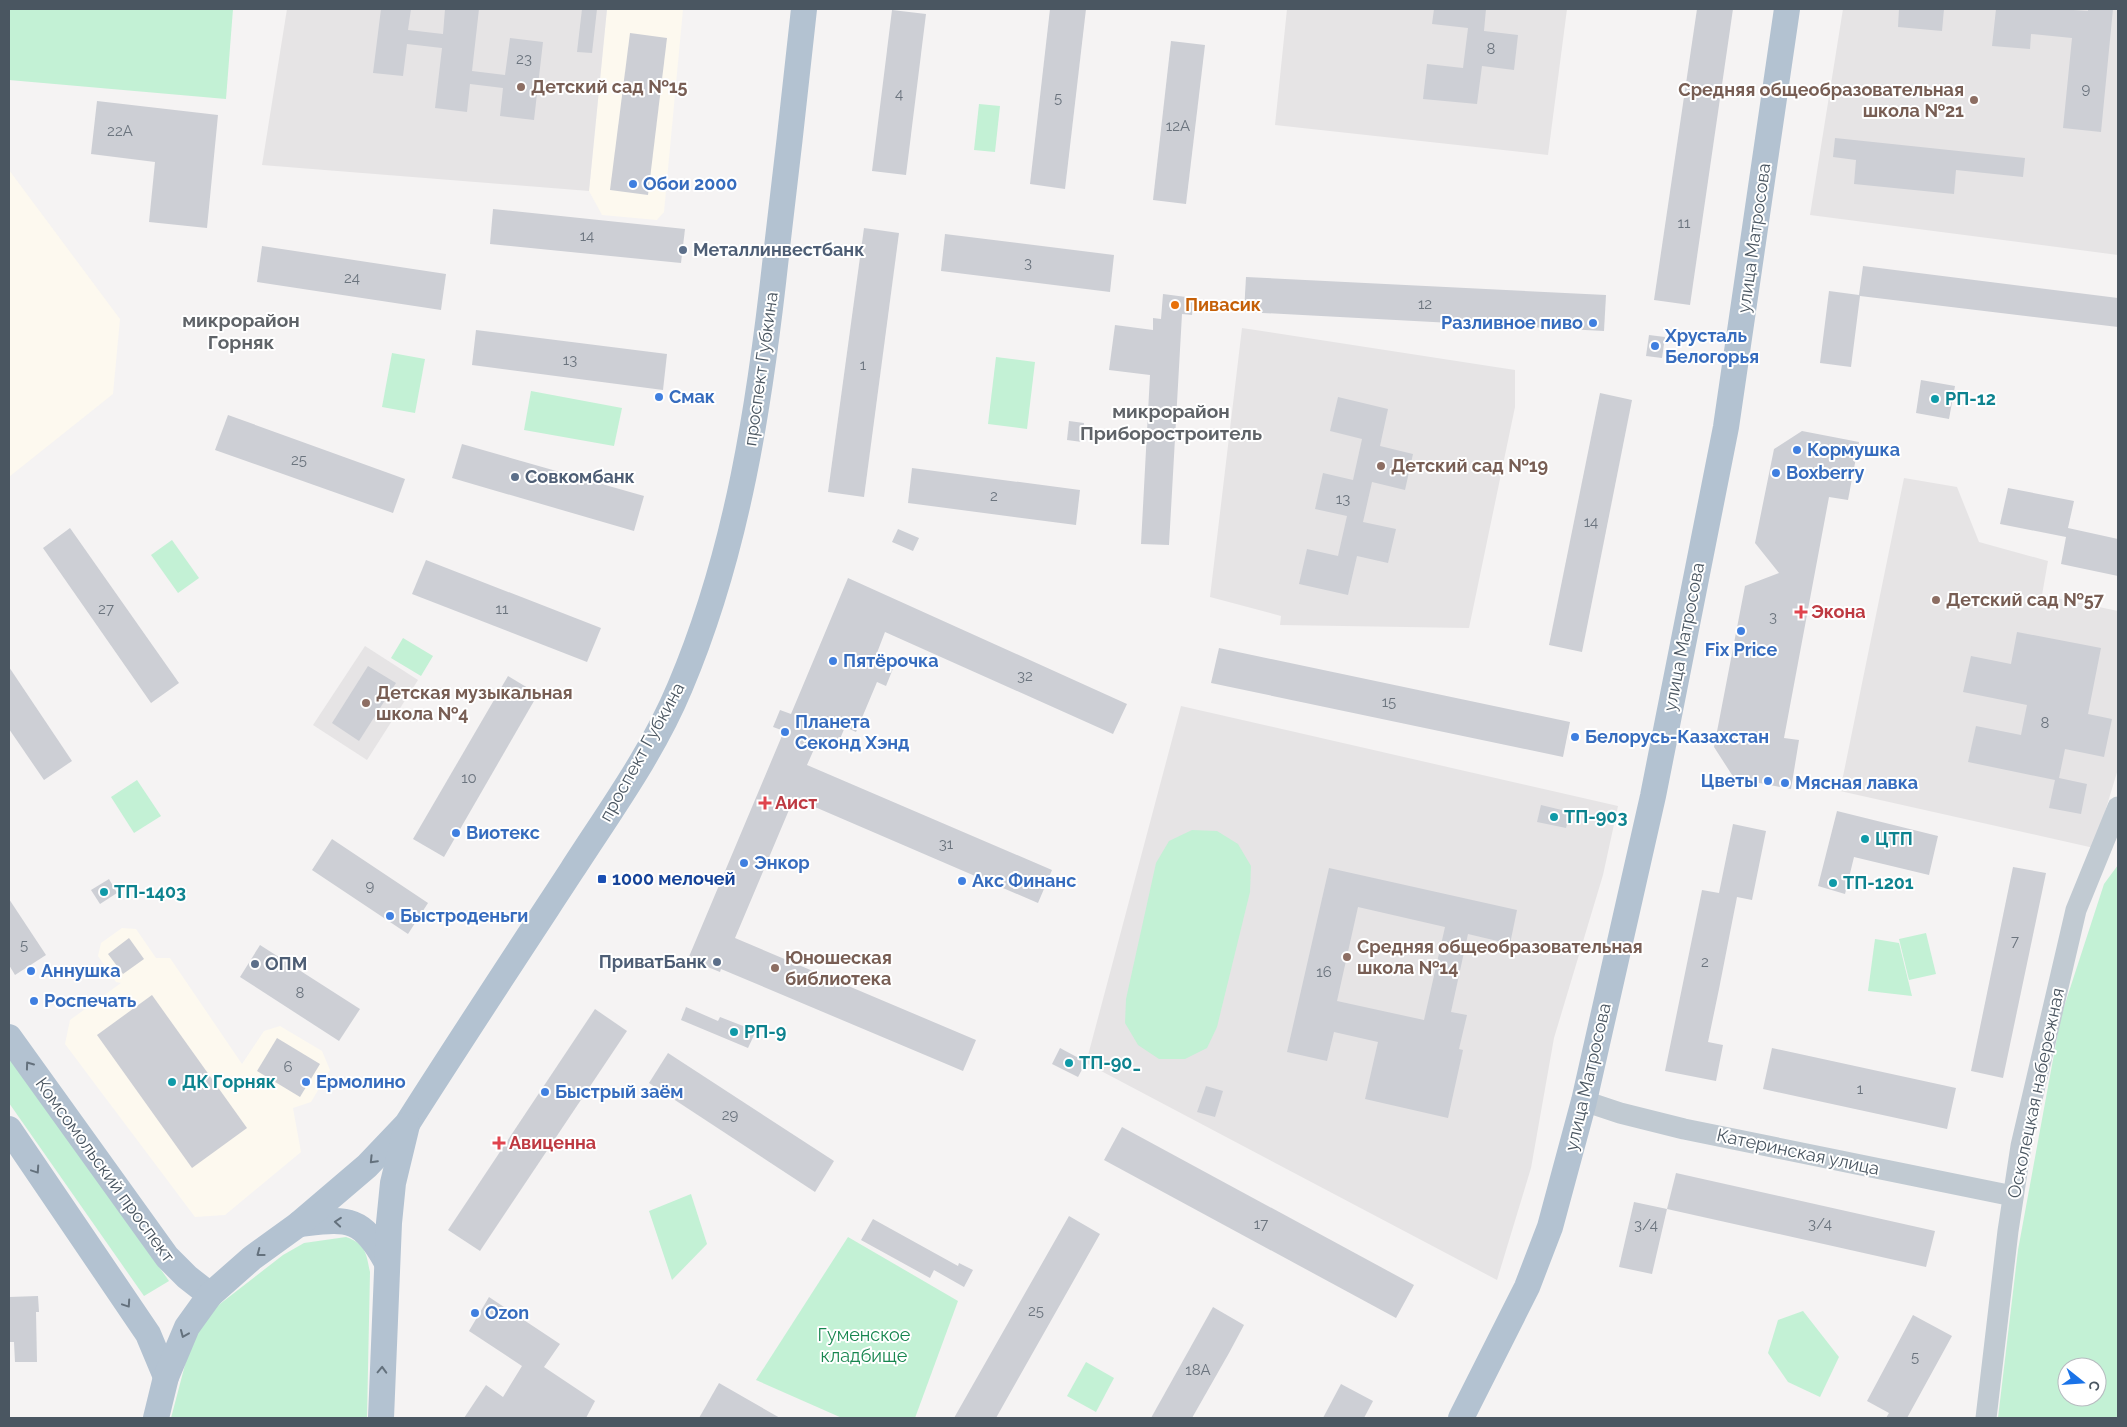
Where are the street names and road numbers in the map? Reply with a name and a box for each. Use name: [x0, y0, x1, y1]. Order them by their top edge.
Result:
street label: улица Матросова: [1733, 162, 1774, 314]
street label: проспект Губкина: [739, 290, 782, 447]
street label: улица Матросова: [1659, 561, 1708, 713]
street label: проспект Губкина: [595, 679, 688, 825]
street label: Осколецкая набережная: [2003, 986, 2068, 1200]
street label: улица Матросова: [1560, 1001, 1615, 1153]
street label: Комсомольский проспект: [31, 1073, 180, 1266]
street label: Катеринская улица: [1715, 1124, 1881, 1179]

